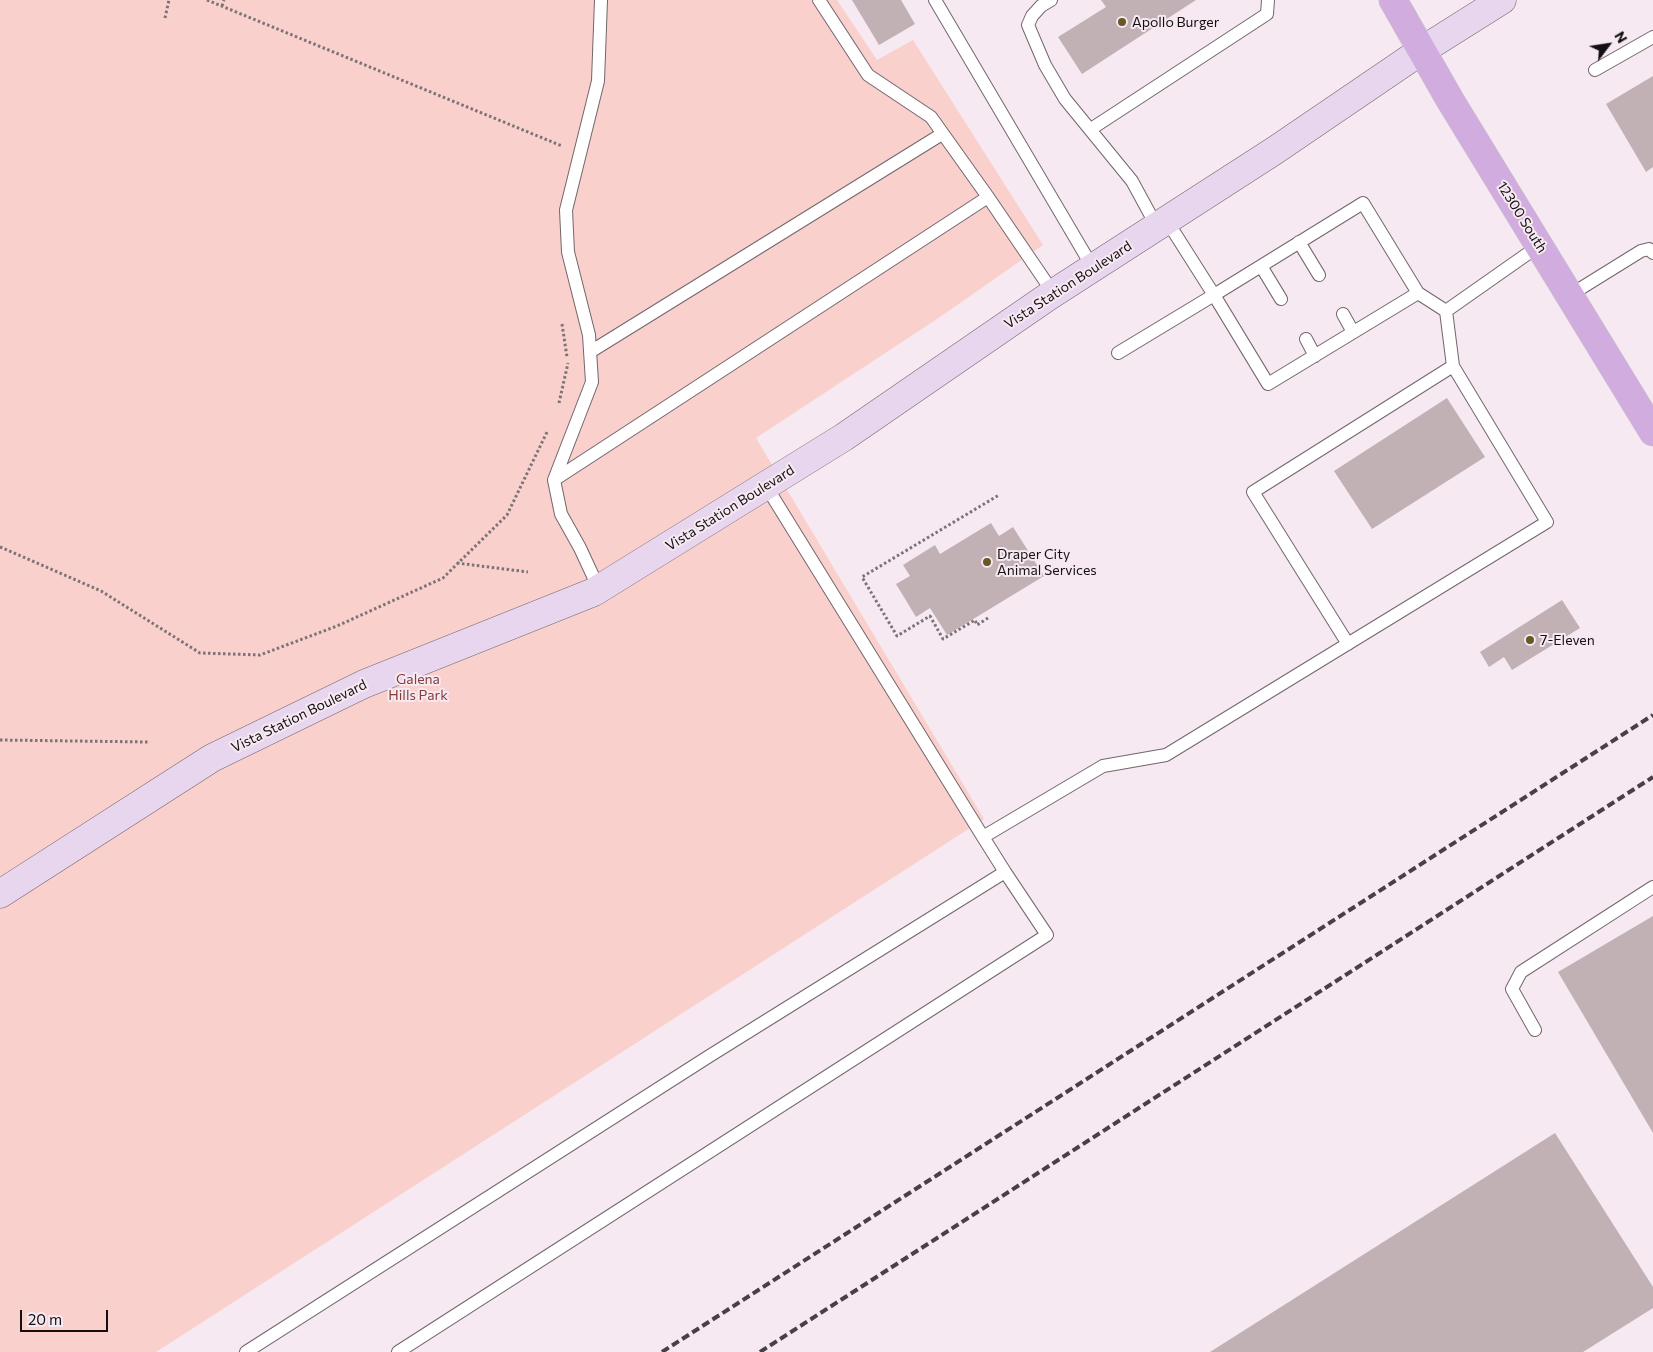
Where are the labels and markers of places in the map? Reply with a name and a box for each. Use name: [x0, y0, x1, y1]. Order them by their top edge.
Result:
place label: Apollo Burger: [1132, 14, 1219, 30]
marker: Apollo Burger: [1116, 16, 1128, 28]
place label: Draper City Animal Services: [997, 546, 1097, 578]
marker: Draper City Animal Services: [981, 556, 993, 568]
place label: 7-Eleven: [1540, 632, 1595, 648]
marker: 7-Eleven: [1524, 634, 1536, 646]

